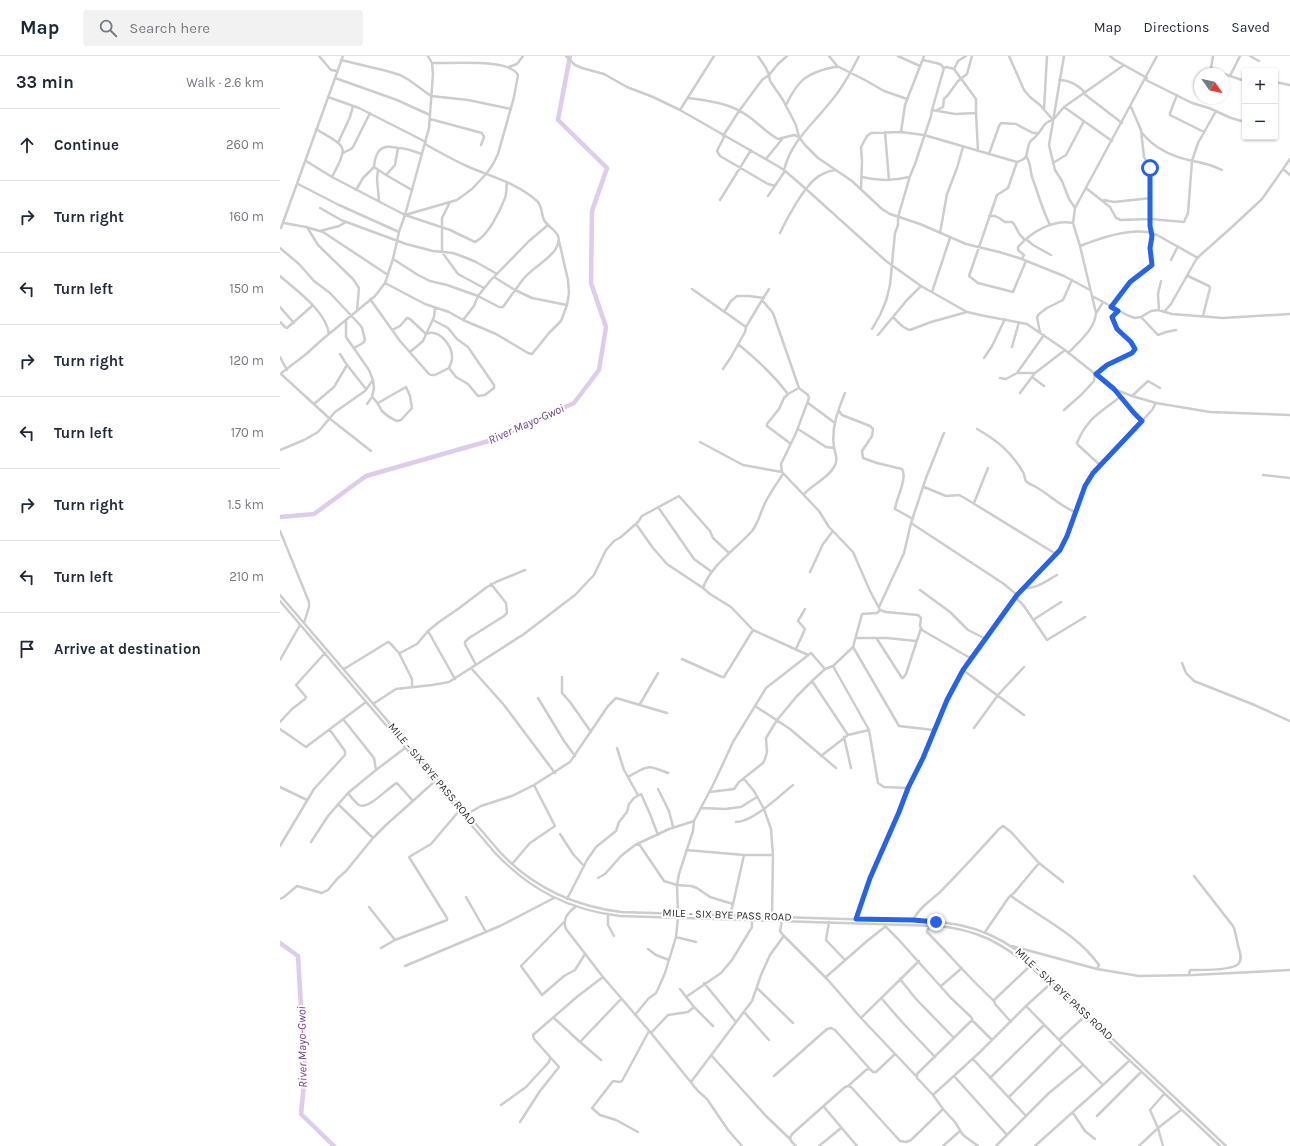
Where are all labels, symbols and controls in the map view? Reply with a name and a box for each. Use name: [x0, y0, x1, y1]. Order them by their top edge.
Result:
search box: [83, 10, 363, 46]
text: Map: [20, 17, 59, 39]
icon: search: [97, 17, 119, 39]
text: Search here: [129, 19, 210, 37]
text: Map: [1094, 19, 1122, 36]
text: Directions: [1144, 19, 1209, 36]
text: Saved: [1231, 19, 1270, 36]
north arrow: [1194, 68, 1230, 104]
map controls: [1242, 68, 1278, 140]
button: +: [1242, 68, 1278, 104]
text: 33 min: [16, 72, 74, 92]
text: Walk · 2.6 km: [186, 75, 264, 90]
button: −: [1242, 104, 1278, 140]
icon: ahead: [16, 134, 38, 156]
text: Continue: [54, 136, 119, 154]
text: 260 m: [226, 137, 264, 152]
route start: [1141, 159, 1159, 177]
icon: right: [16, 206, 38, 228]
text: Turn right: [54, 208, 124, 226]
text: 160 m: [229, 209, 264, 224]
icon: left: [16, 278, 38, 300]
text: Turn left: [54, 280, 113, 298]
text: 150 m: [229, 281, 264, 296]
icon: right: [16, 350, 38, 372]
text: Turn right: [54, 352, 124, 370]
text: 120 m: [229, 353, 264, 368]
water label: River Mayo-Gwoi: [486, 401, 566, 447]
icon: left: [16, 422, 38, 444]
text: Turn left: [54, 424, 113, 442]
text: 170 m: [231, 425, 264, 440]
icon: right: [16, 494, 38, 516]
text: Turn right: [54, 496, 124, 514]
text: 1.5 km: [227, 497, 264, 512]
icon: left: [16, 566, 38, 588]
text: Turn left: [54, 568, 113, 586]
text: 210 m: [229, 569, 264, 584]
icon: arrive: [16, 638, 38, 660]
text: Arrive at destination: [54, 640, 201, 658]
street label: MILE - SIX BYE PASS ROAD: [386, 720, 478, 828]
street label: MILE - SIX BYE PASS ROAD: [662, 906, 792, 924]
route end: [927, 913, 945, 931]
street label: MILE - SIX BYE PASS ROAD: [1012, 945, 1116, 1043]
water label: River Mayo-Gwoi: [294, 1006, 310, 1088]

